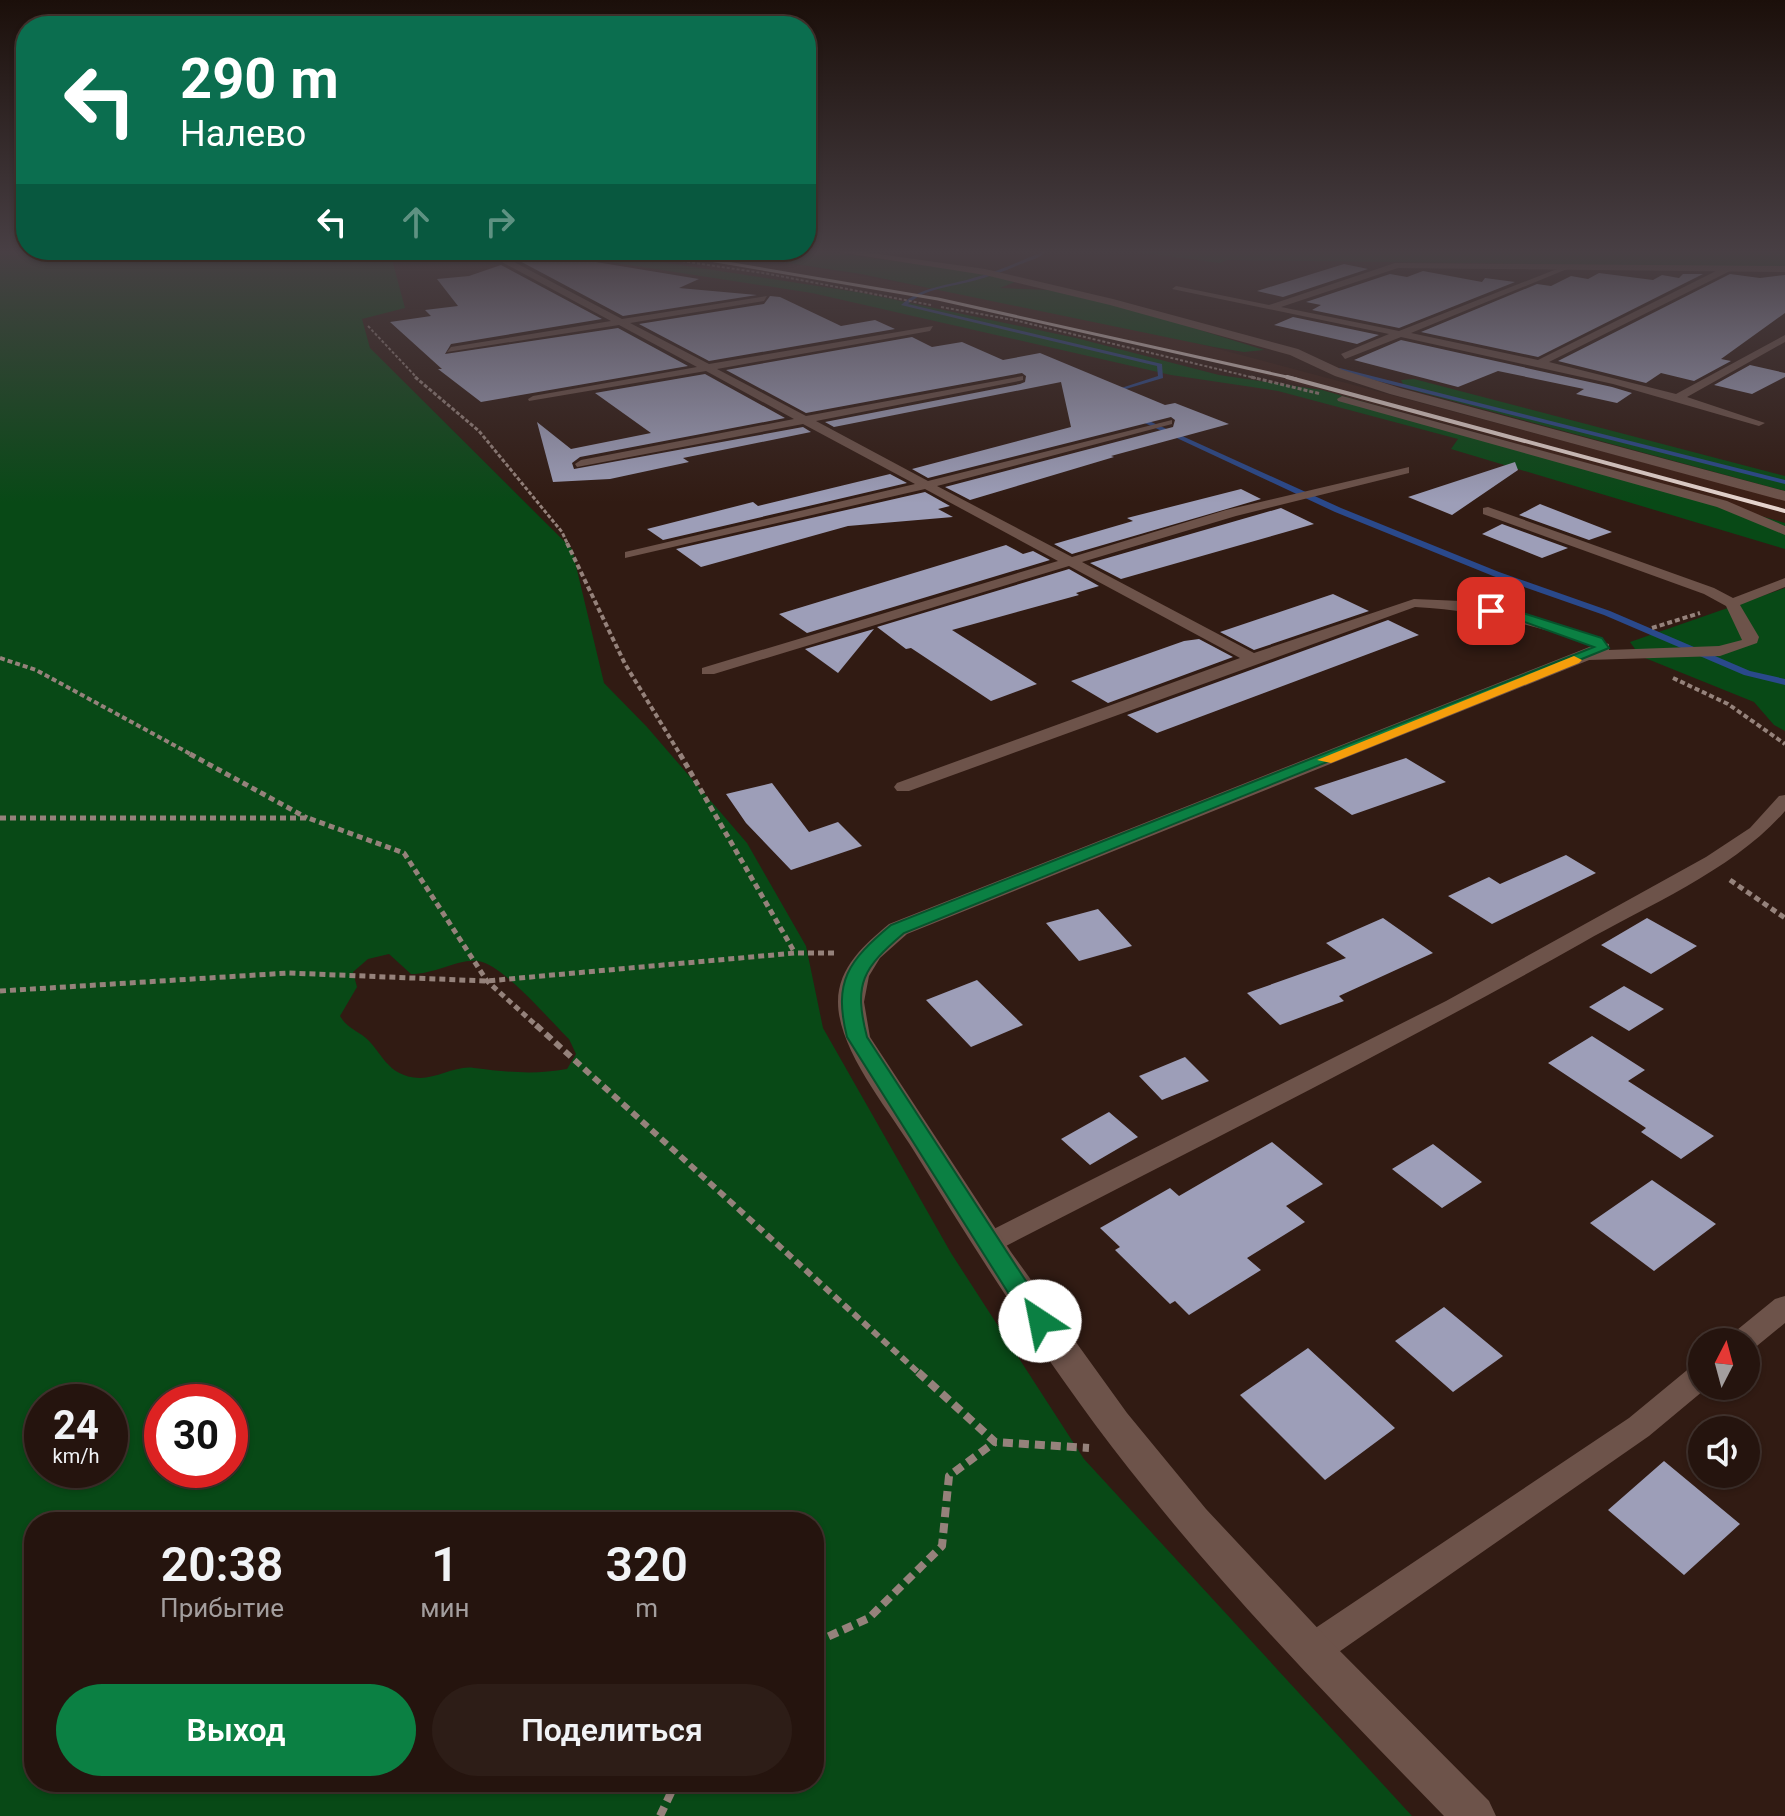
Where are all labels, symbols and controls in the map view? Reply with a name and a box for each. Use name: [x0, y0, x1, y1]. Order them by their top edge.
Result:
text: 290 m: [180, 46, 339, 112]
icon: left: [48, 48, 152, 152]
text: Налево: [180, 113, 306, 155]
icon: left: [310, 200, 354, 244]
icon: ahead: [394, 200, 438, 244]
icon: right: [478, 200, 522, 244]
pin: [1457, 577, 1525, 645]
icon: arrive: [1469, 589, 1513, 633]
position arrow: [998, 1279, 1082, 1363]
north arrow: [1688, 1328, 1760, 1400]
map controls: [1688, 1328, 1760, 1488]
speed limit sign: 30: [144, 1384, 248, 1488]
text: 24: [53, 1402, 99, 1449]
button: sound: [1688, 1416, 1760, 1488]
text: km/h: [53, 1444, 99, 1468]
text: 20:38: [161, 1536, 283, 1593]
text: 1: [431, 1536, 459, 1593]
text: 320: [606, 1536, 688, 1593]
text: Прибытие: [160, 1593, 284, 1623]
text: мин: [420, 1593, 470, 1623]
text: m: [635, 1593, 658, 1623]
button: Выход: [56, 1684, 416, 1776]
button: Поделиться: [432, 1684, 792, 1776]

